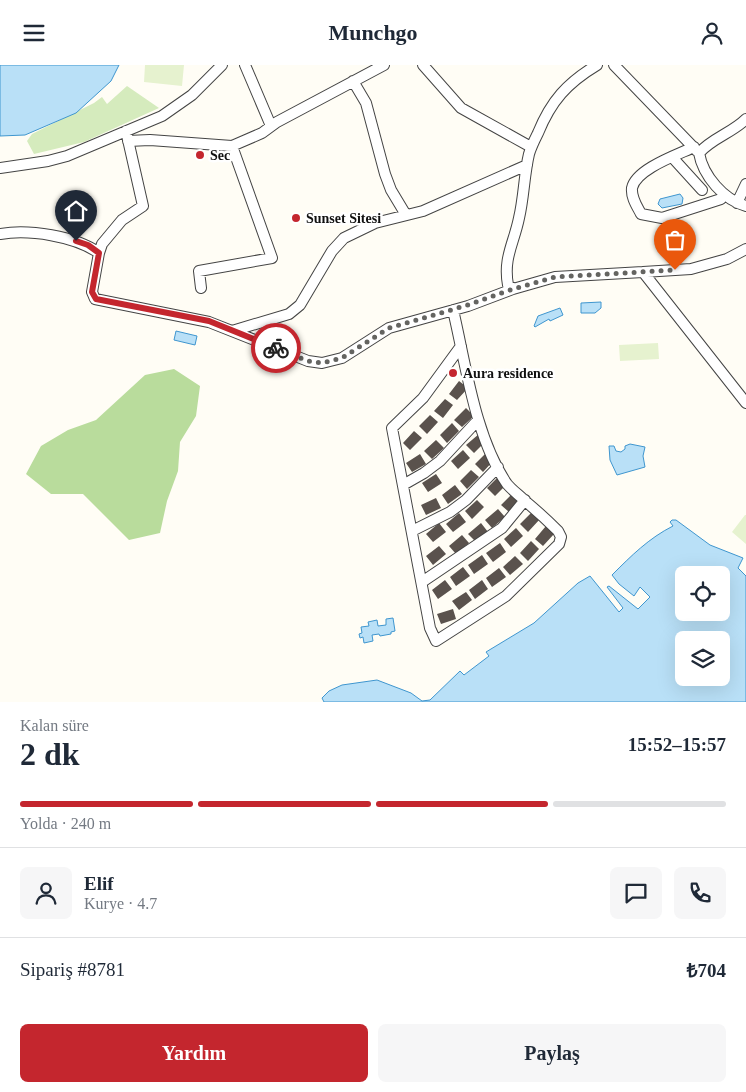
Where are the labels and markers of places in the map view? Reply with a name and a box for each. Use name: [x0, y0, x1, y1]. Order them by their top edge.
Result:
place label: Sec: [210, 148, 230, 163]
marker: Sec: [194, 149, 206, 161]
pin: [55, 190, 97, 241]
place label: Sunset Sitesi: [306, 211, 381, 226]
marker: Sunset Sitesi: [290, 212, 302, 224]
pin: [654, 219, 696, 270]
place label: Aura residence: [463, 366, 553, 381]
marker: Aura residence: [447, 367, 459, 379]

